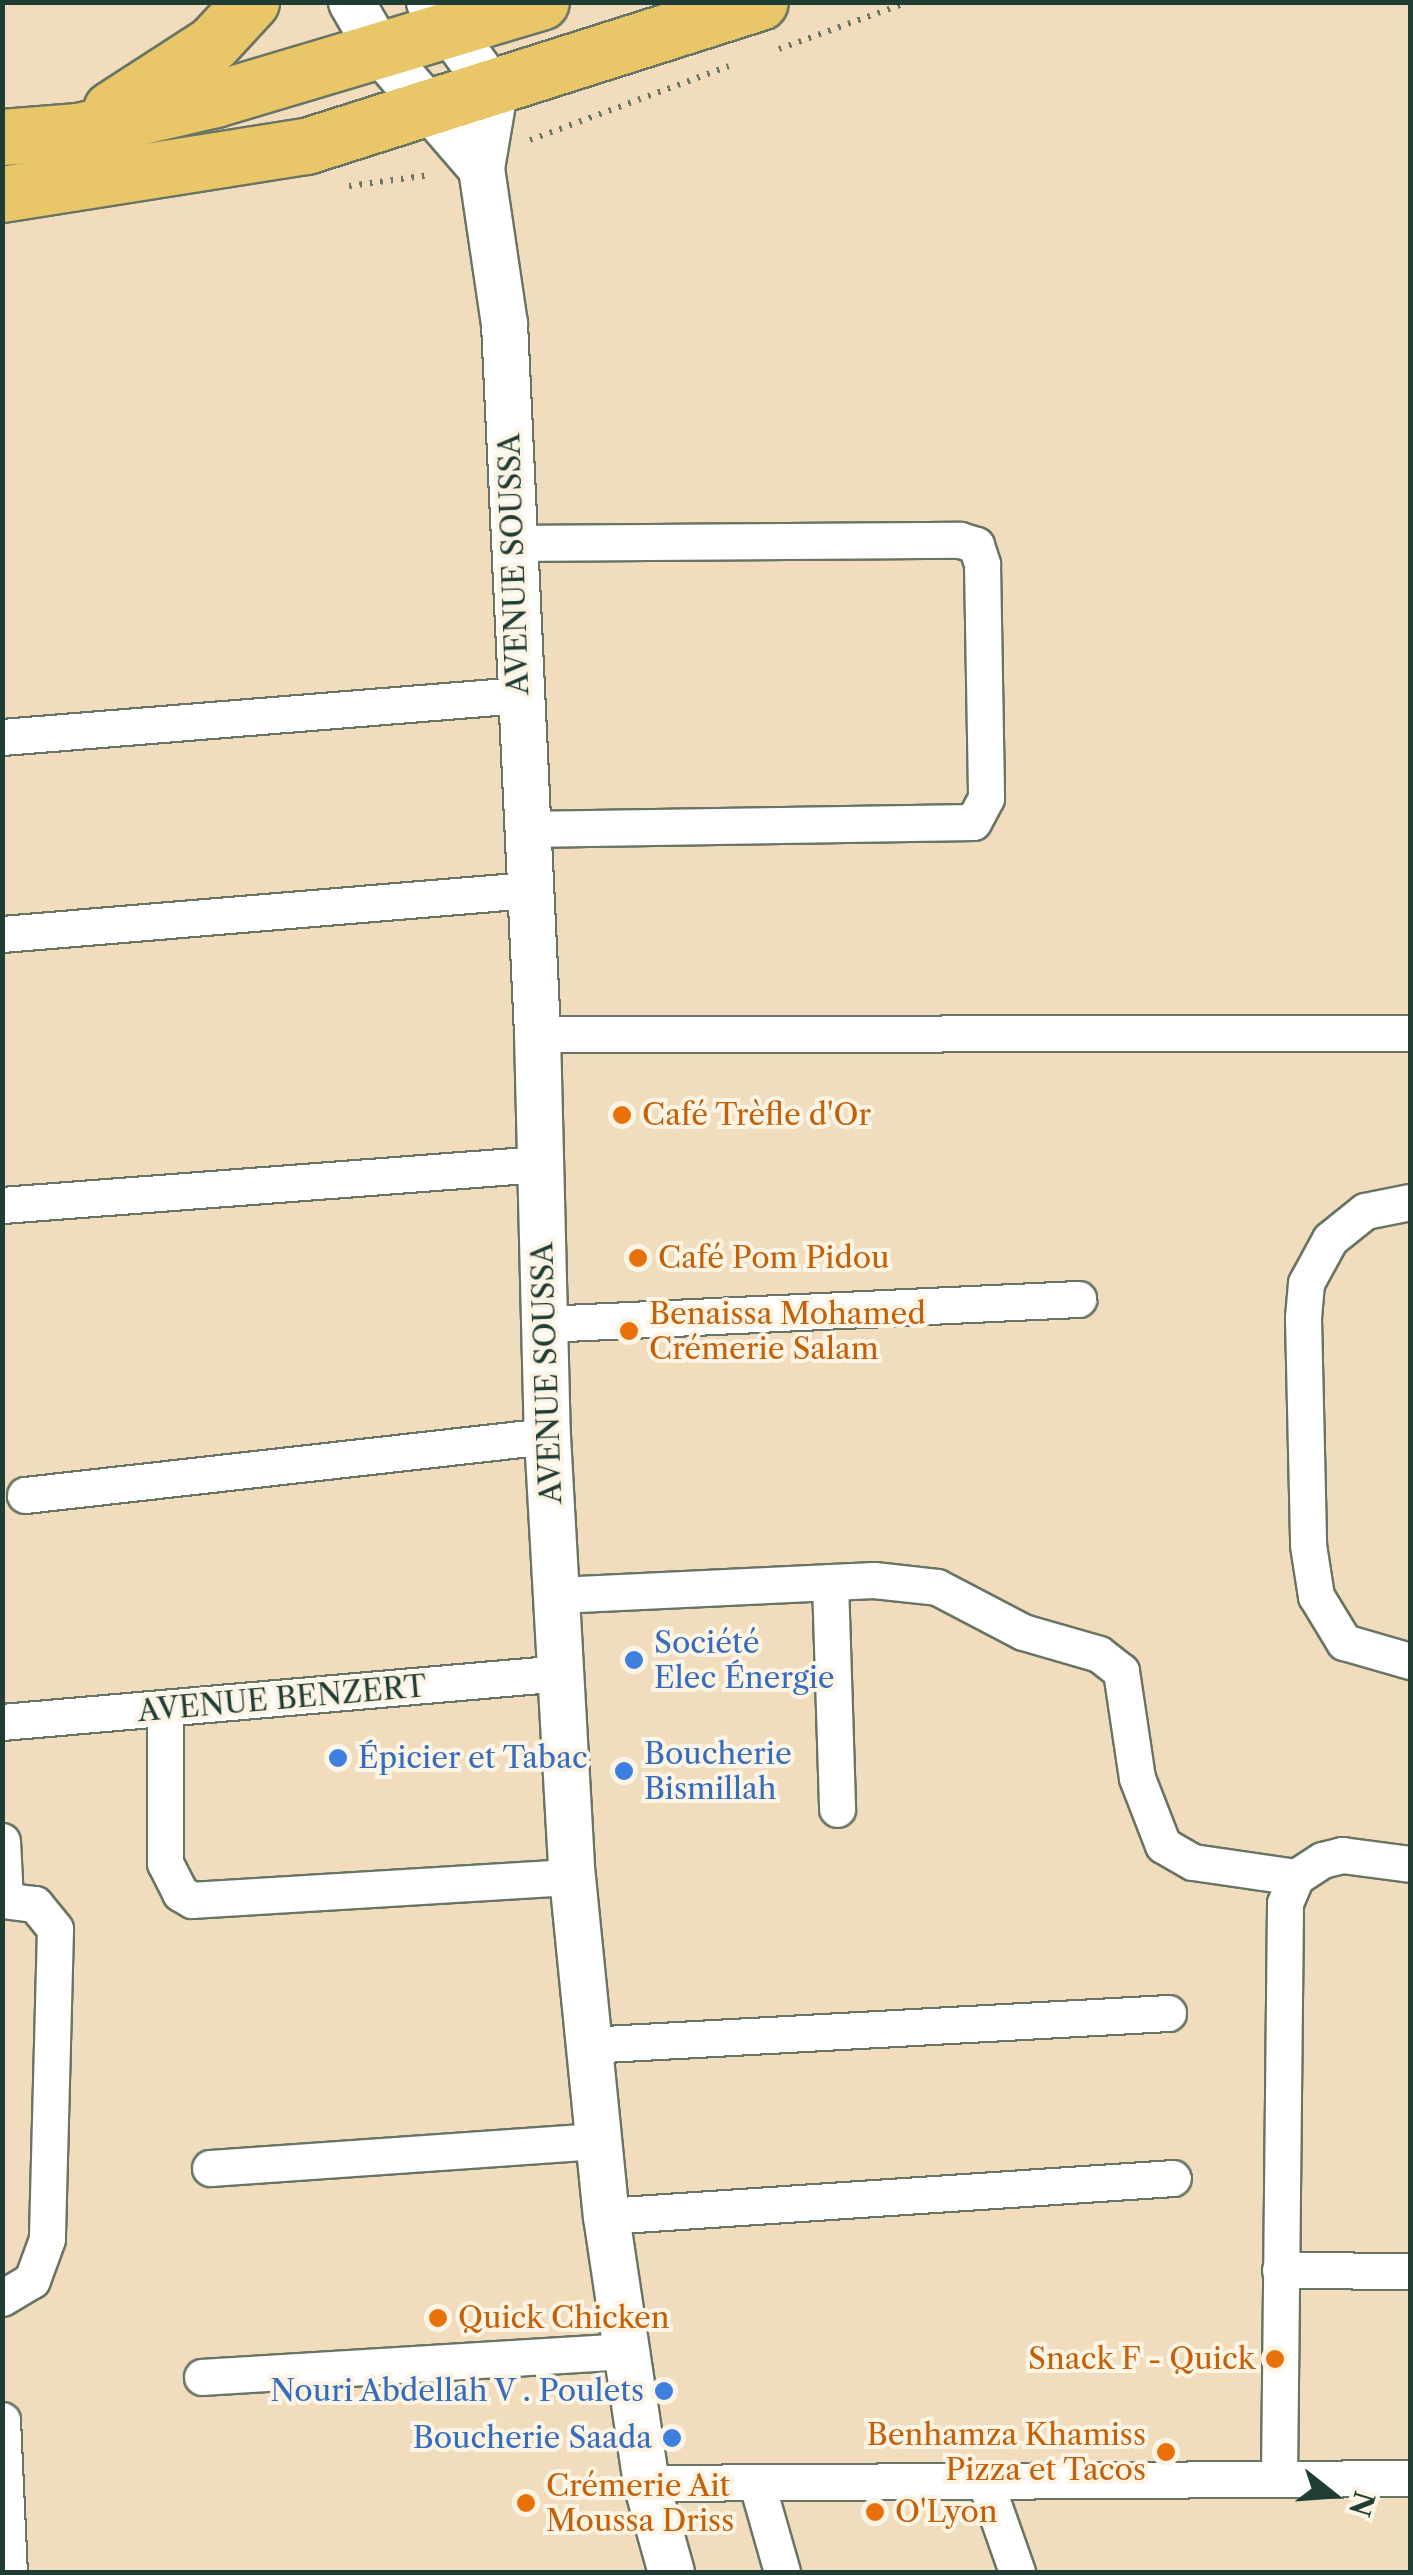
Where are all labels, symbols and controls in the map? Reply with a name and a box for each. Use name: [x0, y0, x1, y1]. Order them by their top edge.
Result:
street label: AVENUE SOUSSA: [491, 432, 537, 696]
place label: Café Trèfle d'Or: [642, 1097, 872, 1133]
marker: Café Trèfle d'Or: [611, 1104, 633, 1126]
place label: Café Pom Pidou: [658, 1240, 890, 1276]
street label: AVENUE SOUSSA: [524, 1241, 570, 1505]
marker: Café Pom Pidou: [627, 1247, 649, 1269]
place label: Benaissa Mohamed Crémerie Salam: [649, 1296, 926, 1366]
marker: Benaissa Mohamed Crémerie Salam: [618, 1320, 640, 1342]
place label: Société Elec Énergie: [654, 1625, 835, 1696]
marker: Société Elec Énergie: [623, 1649, 645, 1671]
street label: AVENUE BENZERT: [136, 1668, 428, 1730]
place label: Boucherie Bismillah: [644, 1736, 792, 1806]
place label: Épicier et Tabac: [358, 1740, 589, 1776]
marker: Épicier et Tabac: [327, 1747, 349, 1769]
marker: Boucherie Bismillah: [613, 1760, 635, 1782]
place label: Quick Chicken: [458, 2300, 670, 2336]
marker: Quick Chicken: [427, 2307, 449, 2329]
place label: Snack F - Quick: [1027, 2341, 1255, 2377]
marker: Snack F - Quick: [1264, 2348, 1286, 2370]
place label: Nouri Abdellah V . Poulets: [267, 2373, 644, 2409]
marker: Nouri Abdellah V . Poulets: [653, 2380, 675, 2402]
place label: Benhamza Khamiss Pizza et Tacos: [867, 2417, 1146, 2488]
place label: Boucherie Saada: [413, 2420, 652, 2456]
marker: Boucherie Saada: [661, 2427, 683, 2449]
marker: Benhamza Khamiss Pizza et Tacos: [1155, 2441, 1177, 2463]
north arrow: [1283, 2445, 1383, 2545]
place label: Crémerie Ait Moussa Driss: [546, 2468, 735, 2538]
text: N: [1342, 2487, 1382, 2520]
marker: Crémerie Ait Moussa Driss: [515, 2492, 537, 2514]
place label: O'Lyon: [895, 2494, 998, 2530]
marker: O'Lyon: [864, 2501, 886, 2523]

